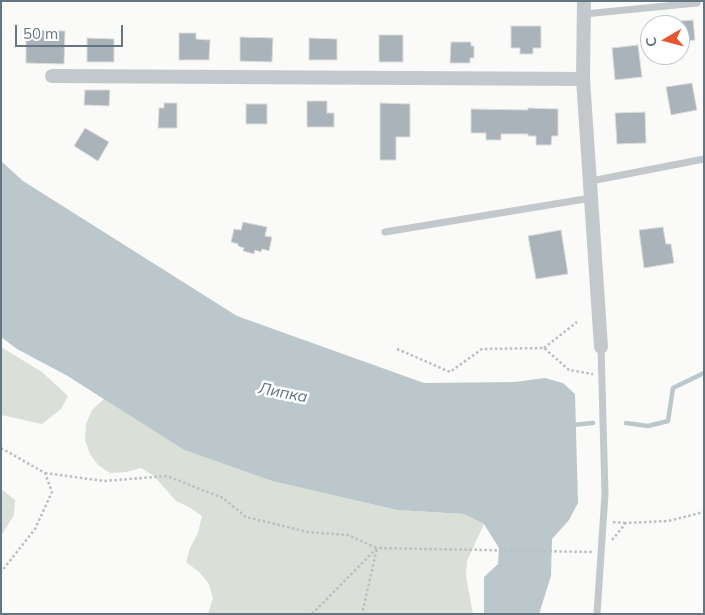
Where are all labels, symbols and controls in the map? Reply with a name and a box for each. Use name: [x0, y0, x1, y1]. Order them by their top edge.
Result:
scale bar: [18, 15, 125, 47]
north arrow: [640, 15, 690, 65]
text: 50 m: [23, 24, 58, 43]
text: С: [642, 36, 661, 48]
water label: Липка: [257, 379, 309, 407]

